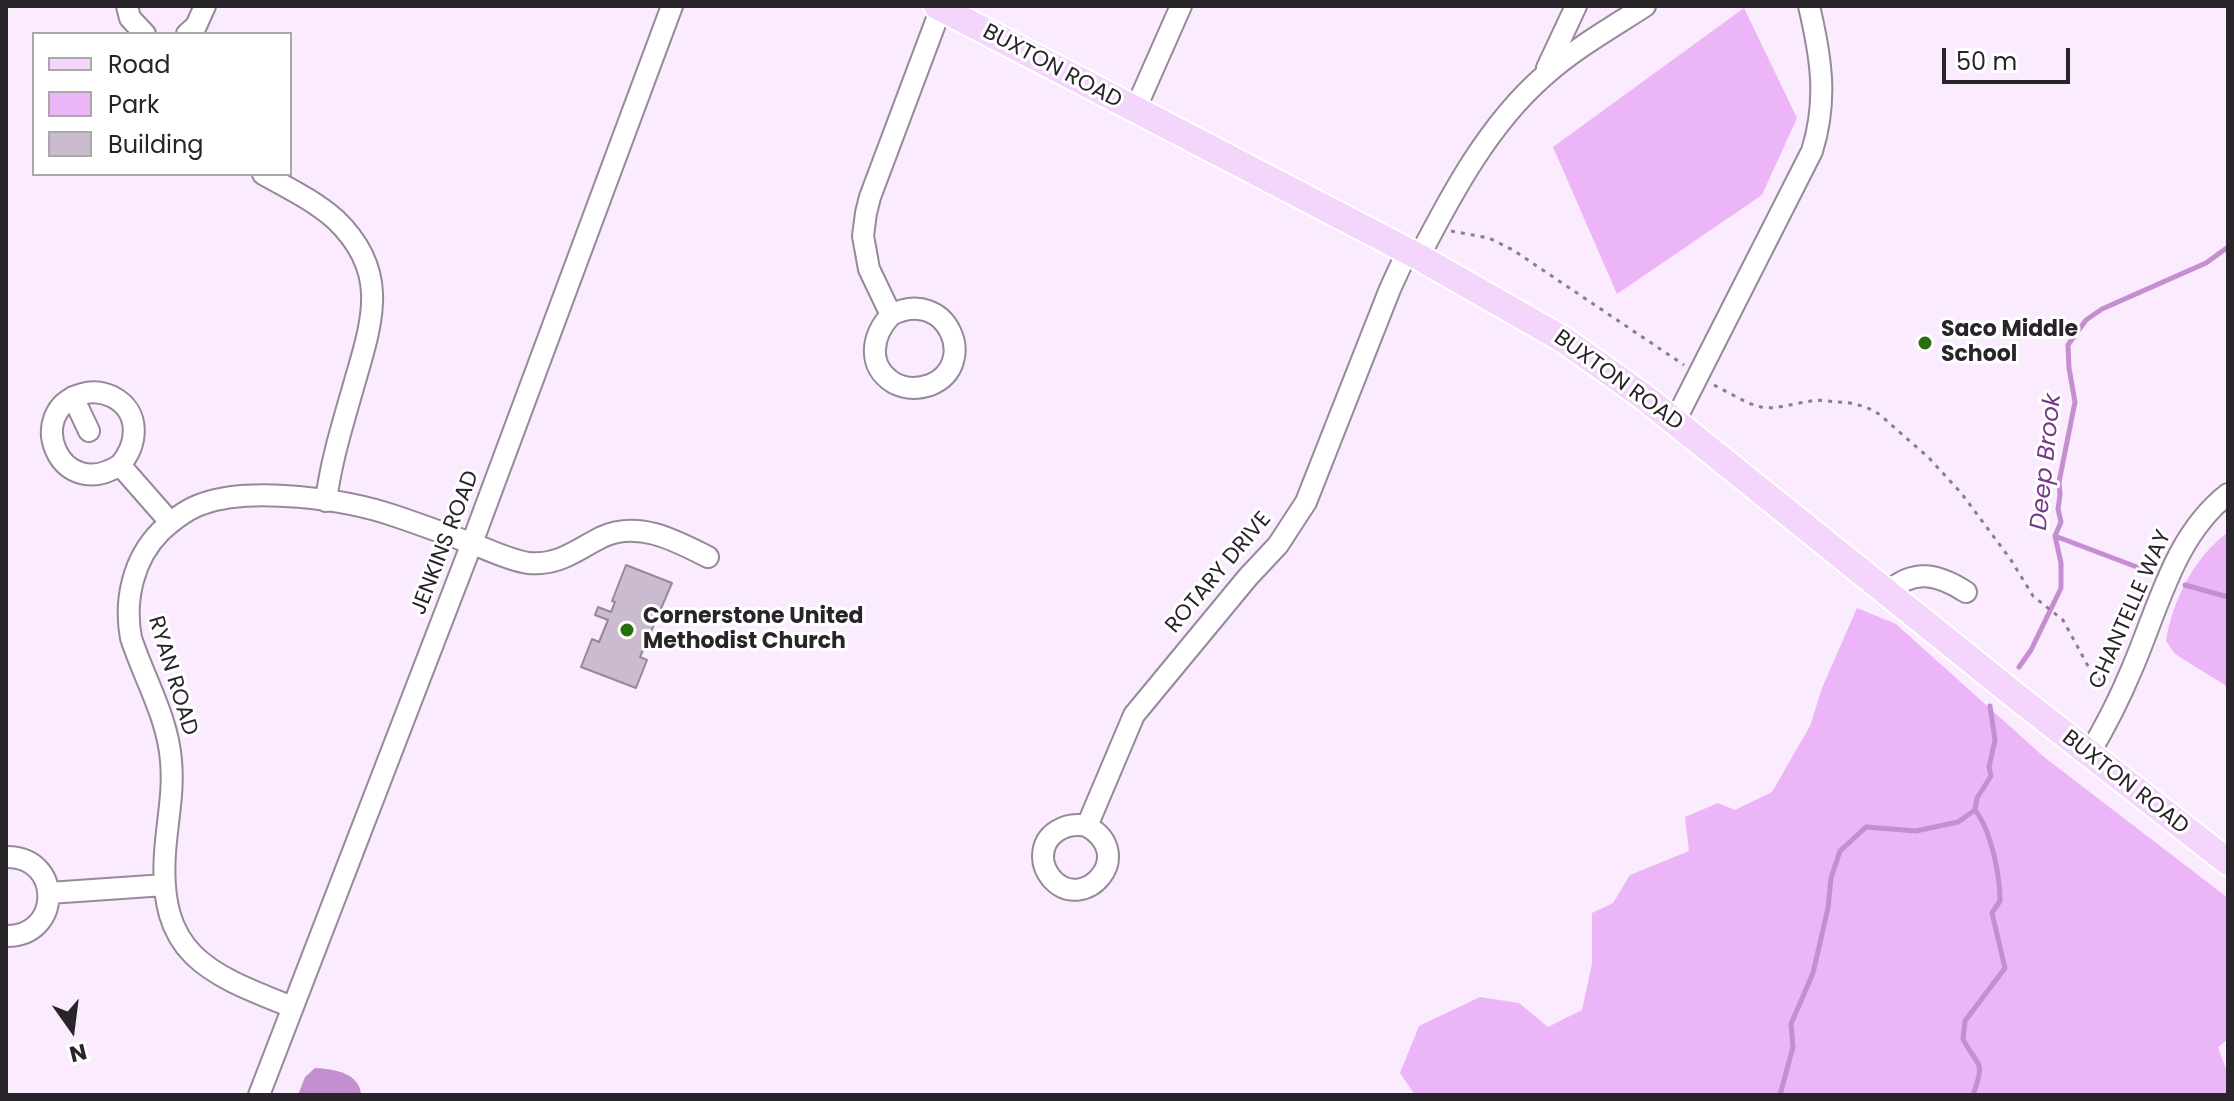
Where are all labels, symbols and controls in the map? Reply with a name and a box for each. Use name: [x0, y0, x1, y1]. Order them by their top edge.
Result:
street label: BUXTON ROAD: [978, 19, 1126, 115]
legend: [32, 32, 292, 176]
scale bar: [1946, 32, 2074, 82]
text: 50 m: [1956, 45, 2017, 78]
text: Road: [108, 48, 170, 81]
text: Park: [108, 88, 159, 121]
text: Building: [108, 128, 204, 161]
place label: Saco Middle School: [1941, 317, 2078, 368]
street label: BUXTON ROAD: [1548, 325, 1688, 437]
marker: Saco Middle School: [1916, 334, 1934, 352]
water label: Deep Brook: [2026, 392, 2068, 532]
street label: JENKINS ROAD: [406, 467, 486, 619]
street label: ROTARY DRIVE: [1161, 507, 1277, 639]
street label: CHANTELLE WAY: [2084, 527, 2178, 693]
place label: Cornerstone United Methodist Church: [643, 604, 864, 656]
street label: RYAN ROAD: [141, 613, 203, 739]
marker: Cornerstone United Methodist Church: [618, 621, 636, 639]
street label: BUXTON ROAD: [2056, 725, 2194, 841]
north arrow: [32, 989, 112, 1069]
text: N: [66, 1036, 90, 1070]

